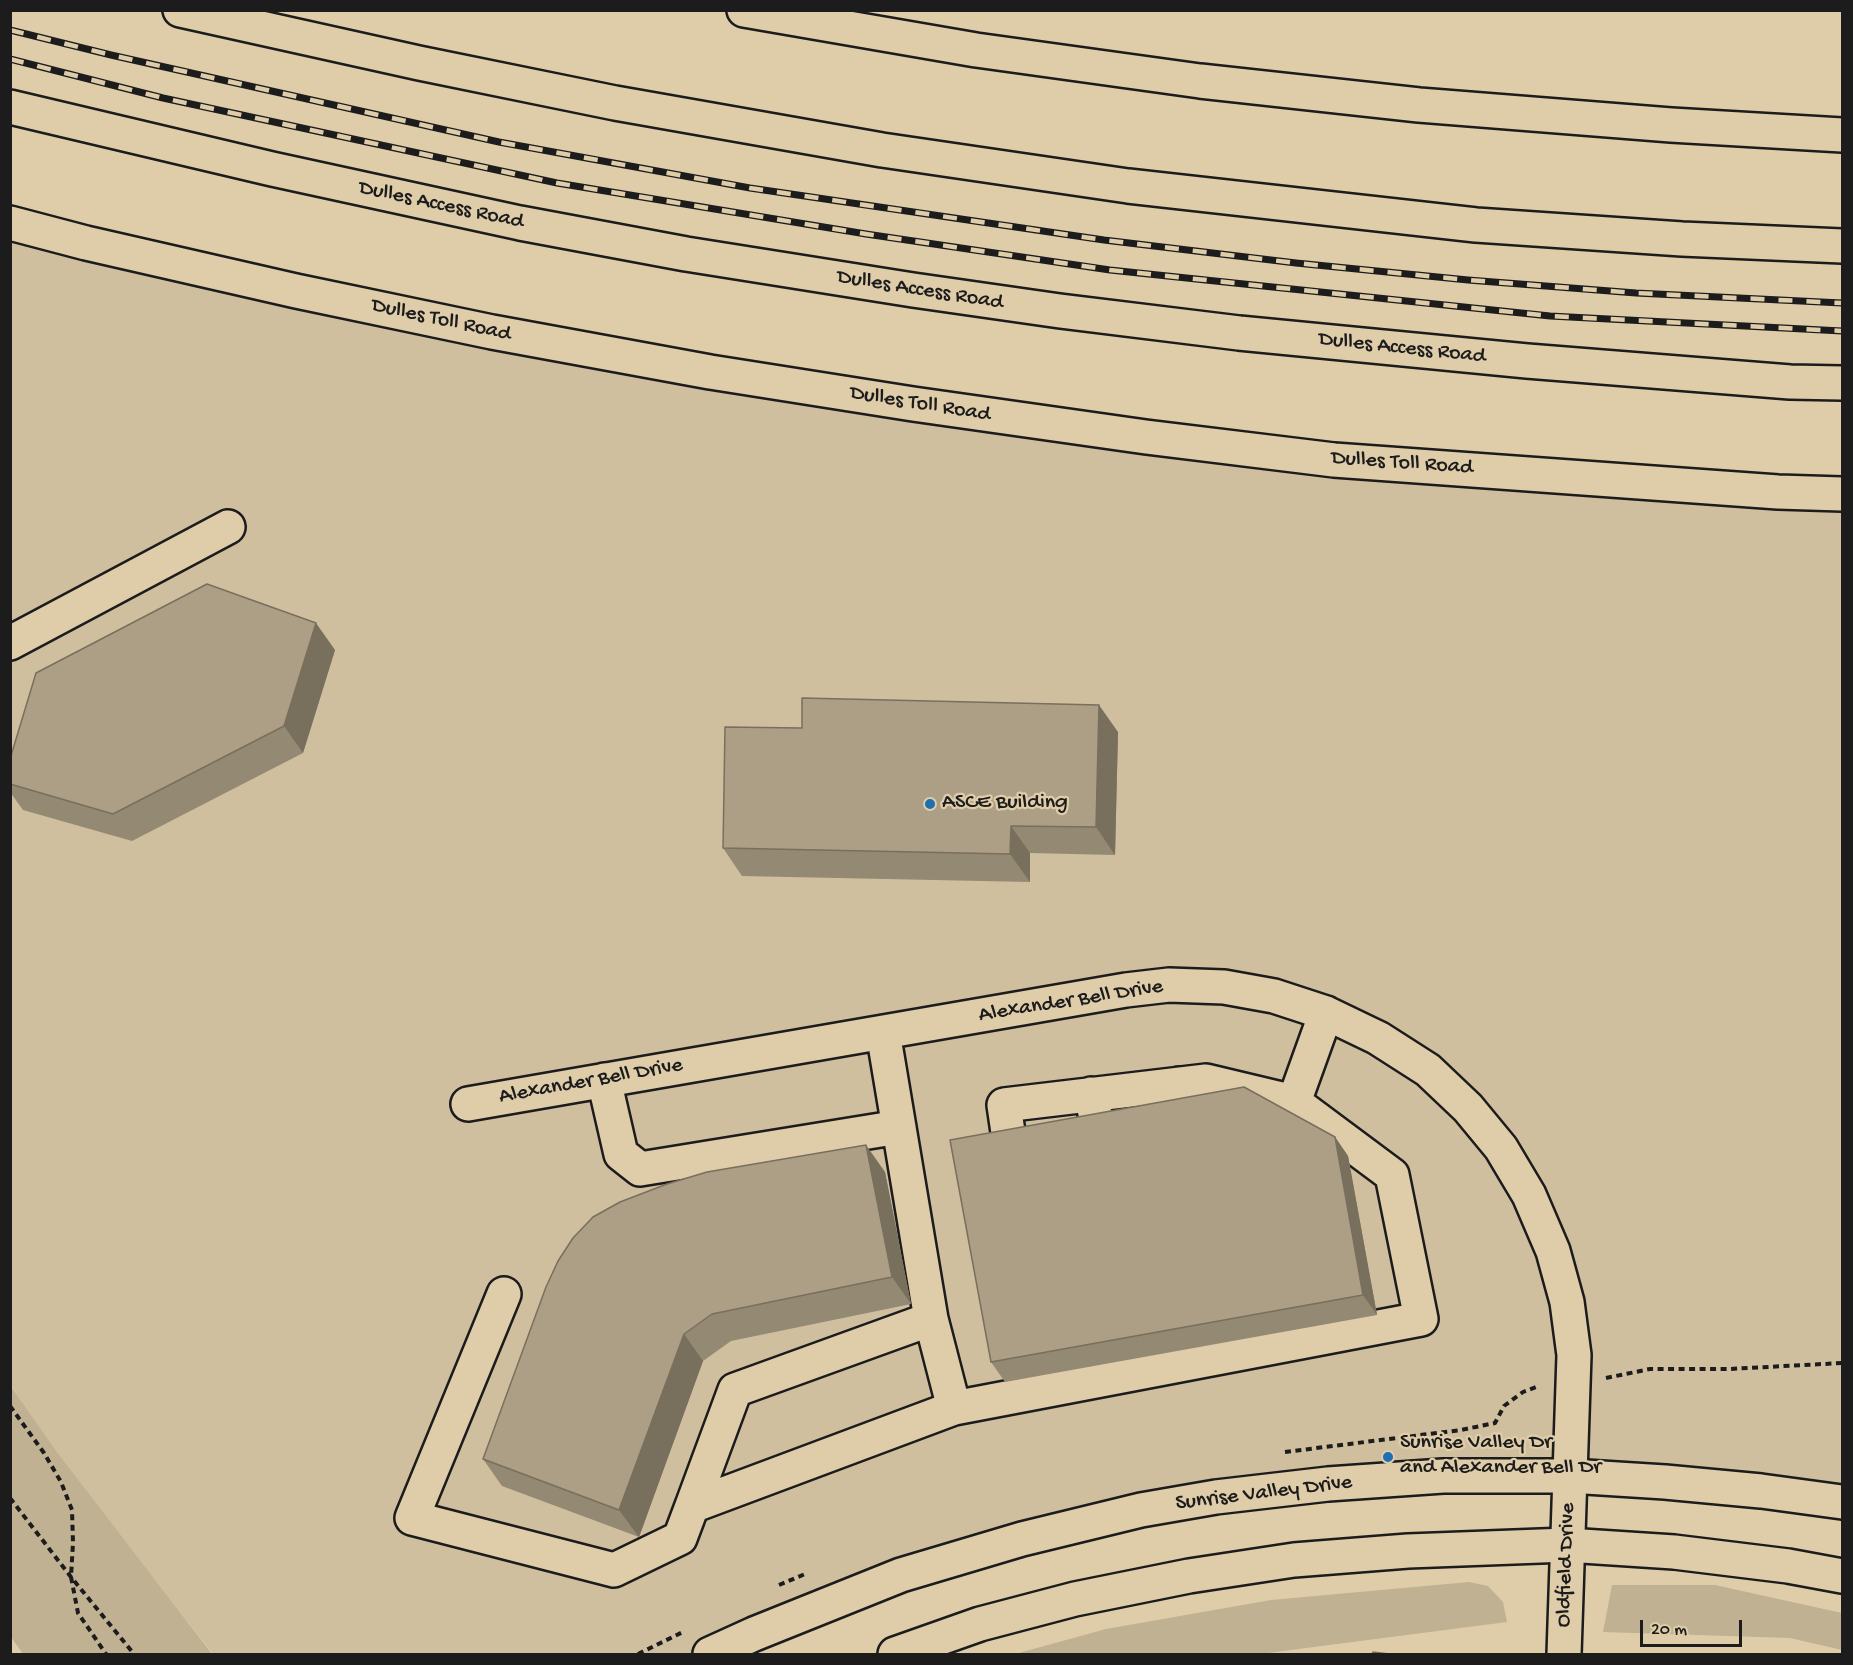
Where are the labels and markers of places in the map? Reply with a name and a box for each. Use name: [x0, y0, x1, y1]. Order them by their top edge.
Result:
place label: ASCE Building: [942, 791, 1068, 817]
marker: ASCE Building: [923, 797, 937, 811]
place label: Sunrise Valley Dr and Alexander Bell Dr: [1400, 1431, 1601, 1482]
marker: Sunrise Valley Dr and Alexander Bell Dr: [1381, 1450, 1395, 1464]

